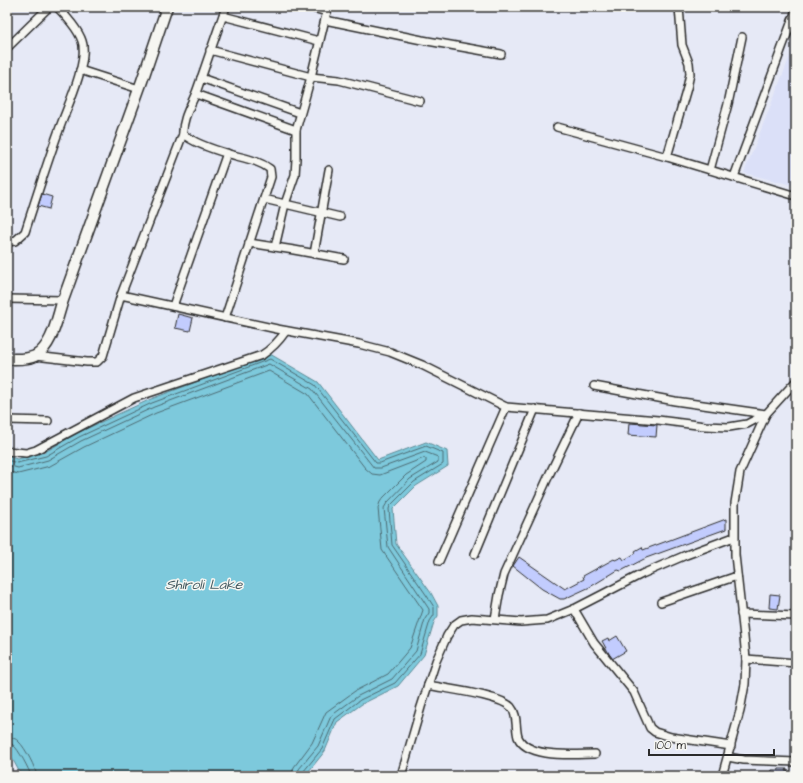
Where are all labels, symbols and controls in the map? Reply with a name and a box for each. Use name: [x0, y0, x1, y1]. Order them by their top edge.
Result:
water label: Shiroli Lake: [166, 575, 244, 595]
scale bar: [649, 731, 774, 757]
text: 100 m: [655, 737, 686, 754]

